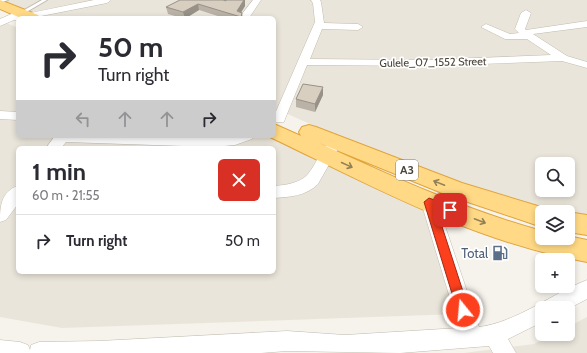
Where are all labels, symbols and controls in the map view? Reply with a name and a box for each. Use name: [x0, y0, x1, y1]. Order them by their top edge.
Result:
text: 50 m: [98, 30, 163, 64]
icon: right: [32, 32, 84, 84]
street label: Gulele_07_1552 Street: [379, 54, 487, 70]
text: Turn right: [98, 64, 169, 86]
icon: left: [72, 108, 94, 130]
icon: ahead: [114, 108, 136, 130]
icon: ahead: [156, 108, 178, 130]
icon: right: [198, 108, 220, 130]
text: 1 min: [32, 157, 86, 186]
map controls: [535, 157, 575, 341]
button: search: [535, 157, 575, 197]
button: close: [218, 159, 260, 201]
road number: A3: [396, 160, 418, 180]
one-way arrow: [341, 162, 353, 169]
one-way arrow: [433, 178, 445, 186]
text: 60 m · 21:55: [32, 187, 100, 203]
pin: [433, 193, 467, 227]
icon: arrive: [439, 199, 461, 221]
button: layers: [535, 205, 575, 245]
one-way arrow: [474, 218, 486, 226]
icon: right: [32, 230, 54, 252]
text: Turn right: [66, 232, 127, 250]
text: 50 m: [225, 232, 260, 250]
fuel station icon: Total: [491, 244, 509, 262]
place label: Total: [461, 245, 488, 261]
button: +: [535, 253, 575, 293]
position arrow: [442, 289, 484, 331]
button: −: [535, 301, 575, 341]

